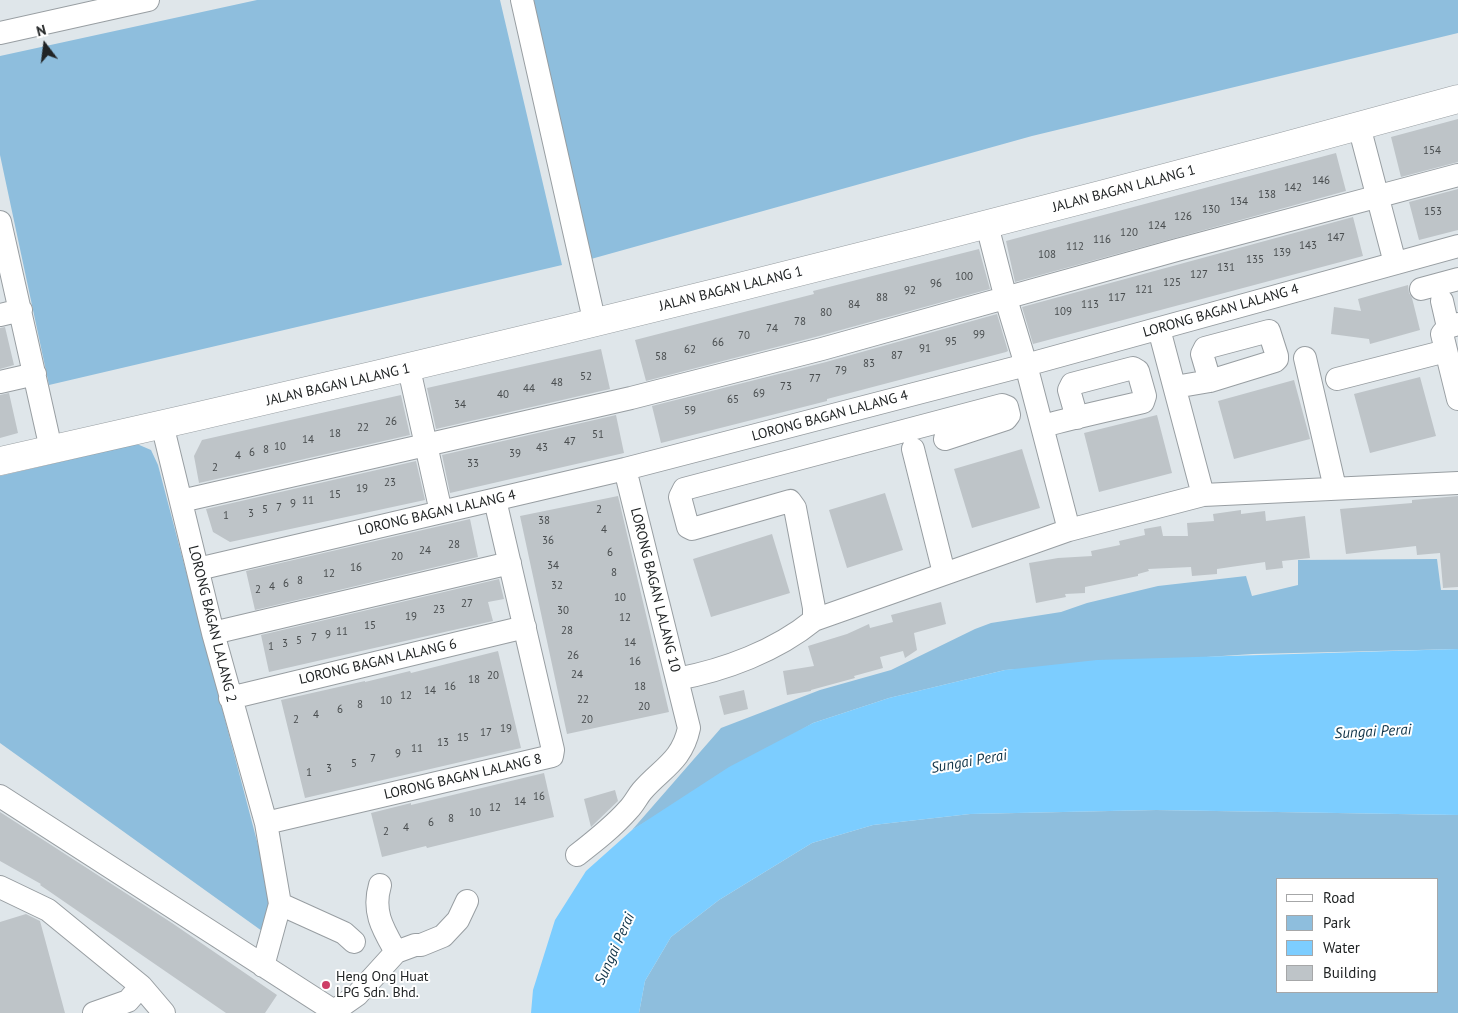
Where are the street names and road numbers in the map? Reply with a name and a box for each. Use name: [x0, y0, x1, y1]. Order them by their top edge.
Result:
street label: JALAN BAGAN LALANG 1: [1051, 162, 1197, 216]
street label: JALAN BAGAN LALANG 1: [658, 263, 804, 315]
street label: LORONG BAGAN LALANG 4: [1141, 281, 1301, 341]
street label: JALAN BAGAN LALANG 1: [264, 360, 412, 410]
street label: LORONG BAGAN LALANG 4: [750, 387, 910, 445]
street label: LORONG BAGAN LALANG 4: [357, 487, 517, 539]
street label: LORONG BAGAN LALANG 10: [626, 506, 684, 674]
street label: LORONG BAGAN LALANG 2: [184, 544, 240, 704]
street label: LORONG BAGAN LALANG 6: [298, 636, 458, 688]
street label: LORONG BAGAN LALANG 8: [383, 751, 543, 803]

